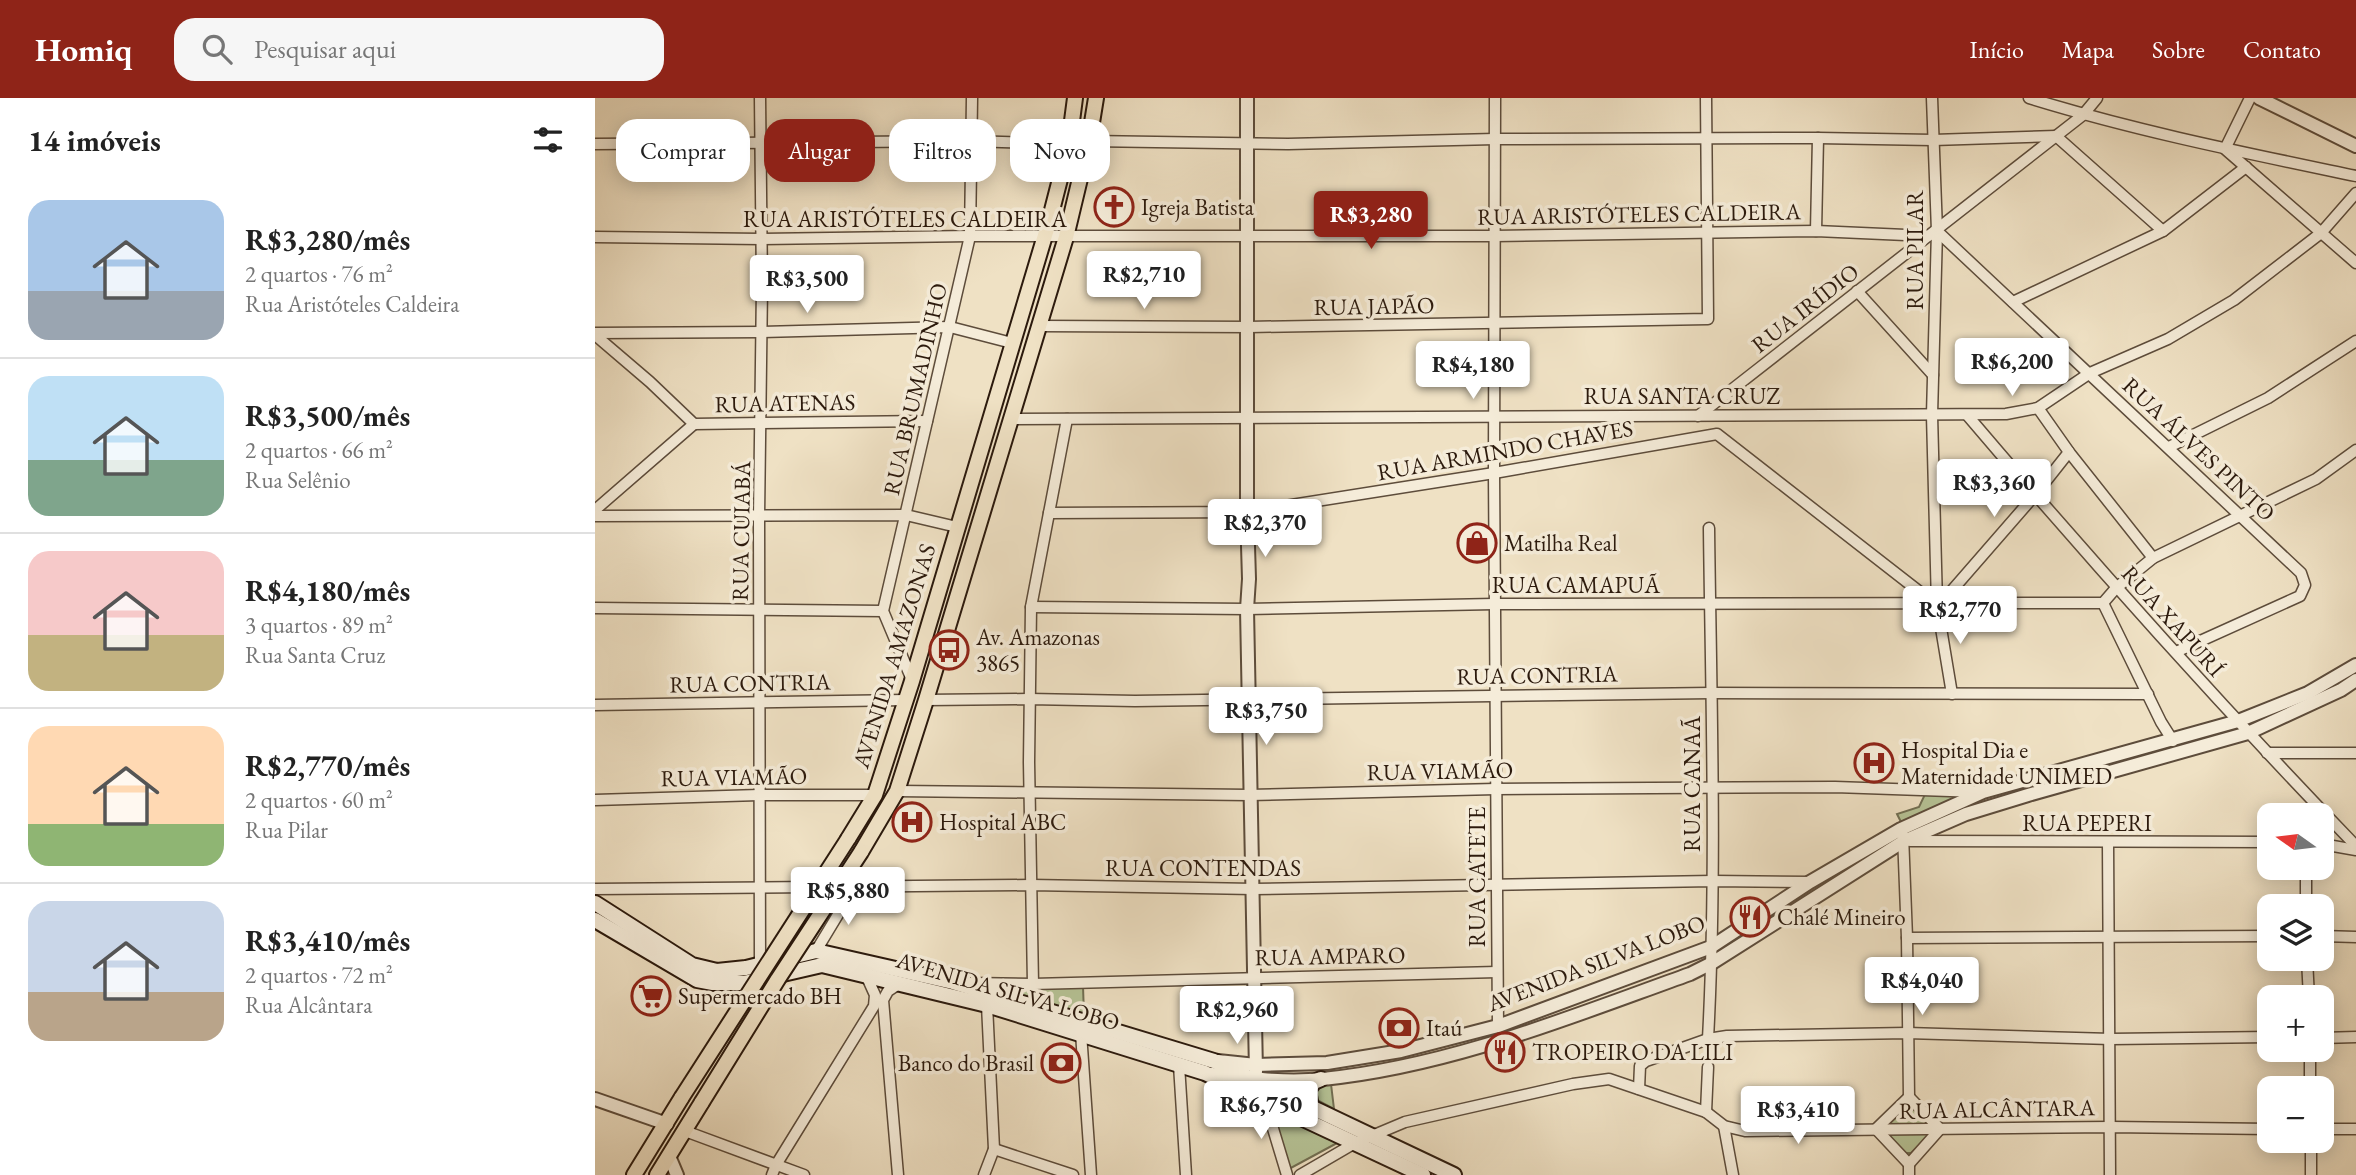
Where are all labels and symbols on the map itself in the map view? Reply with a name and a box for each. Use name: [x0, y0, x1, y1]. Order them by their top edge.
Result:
church icon: Igreja Batista: [1093, 186, 1135, 228]
street label: RUA PILAR: [1900, 189, 1930, 310]
place label: Igreja Batista: [1141, 192, 1255, 222]
pin: R$3,280: [1306, 192, 1436, 251]
street label: RUA ARISTÓTELES CALDEIRA: [1477, 196, 1802, 232]
street label: RUA ARISTÓTELES CALDEIRA: [743, 204, 1068, 234]
pin: R$2,710: [1079, 252, 1209, 311]
pin: R$3,500: [742, 256, 872, 315]
street label: RUA IRÍDIO: [1745, 257, 1865, 359]
street label: RUA BRUMADINHO: [876, 280, 954, 498]
street label: RUA JAPÃO: [1313, 290, 1435, 322]
pin: R$6,200: [1947, 338, 2077, 398]
pin: R$4,180: [1408, 342, 1538, 401]
street label: RUA ÁLVES PINTO: [2116, 370, 2282, 528]
street label: RUA SANTA CRUZ: [1584, 381, 1780, 411]
street label: RUA ATENAS: [714, 387, 856, 419]
street label: RUA ARMINDO CHAVES: [1375, 413, 1635, 487]
street label: RUA CUIABÁ: [725, 459, 757, 601]
pin: R$3,360: [1929, 460, 2059, 519]
pin: R$2,370: [1200, 500, 1330, 559]
shop icon: Matilha Real: [1456, 522, 1498, 564]
place label: Matilha Real: [1504, 528, 1618, 558]
street label: AVENIDA AMAZONAS: [845, 540, 942, 773]
street label: RUA XAPURÍ: [2115, 559, 2231, 683]
street label: RUA CAMAPUÃ: [1492, 570, 1661, 600]
pin: R$2,770: [1895, 587, 2025, 646]
place label: Av. Amazonas 3865: [975, 622, 1100, 678]
bus stop icon: Av. Amazonas 3865: [928, 629, 970, 671]
street label: RUA CONTRIA: [1456, 659, 1619, 691]
street label: RUA CONTRIA: [669, 667, 832, 699]
pin: R$3,750: [1201, 688, 1331, 747]
street label: RUA CANAÃ: [1677, 715, 1707, 852]
place label: Hospital Dia e Maternidade UNIMED: [1901, 735, 2112, 791]
hospital icon: Hospital Dia e Maternidade UNIMED: [1853, 742, 1895, 784]
street label: RUA VIAMÃO: [1366, 755, 1514, 787]
street label: RUA VIAMÃO: [660, 761, 808, 793]
hospital icon: Hospital ABC: [891, 801, 933, 843]
north arrow: [2257, 803, 2335, 880]
place label: Hospital ABC: [939, 807, 1066, 837]
street label: RUA CATETE: [1462, 807, 1492, 947]
street label: RUA PEPERI: [2022, 808, 2152, 838]
street label: RUA CONTENDAS: [1105, 853, 1301, 883]
pin: R$5,880: [783, 868, 913, 927]
restaurant icon: Chalé Mineiro: [1729, 896, 1771, 938]
place label: Chalé Mineiro: [1777, 902, 1906, 932]
street label: AVENIDA SILVA LOBO: [1482, 908, 1709, 1019]
street label: RUA AMPARO: [1254, 940, 1406, 972]
street label: AVENIDA SILVA LOBO: [892, 944, 1123, 1037]
pin: R$4,040: [1857, 958, 1987, 1017]
supermarket icon: Supermercado BH: [630, 975, 672, 1017]
place label: Supermercado BH: [678, 981, 842, 1011]
pin: R$2,960: [1172, 986, 1302, 1046]
bank icon: Itaú: [1378, 1007, 1420, 1049]
place label: Itaú: [1426, 1013, 1462, 1043]
restaurant icon: TROPEIRO DA LILI: [1484, 1031, 1526, 1073]
place label: TROPEIRO DA LILI: [1532, 1037, 1733, 1067]
bank icon: Banco do Brasil: [1040, 1042, 1082, 1084]
place label: Banco do Brasil: [898, 1048, 1034, 1078]
pin: R$6,750: [1196, 1082, 1326, 1141]
pin: R$3,410: [1733, 1086, 1863, 1146]
street label: RUA ALCÂNTARA: [1899, 1092, 2096, 1126]

